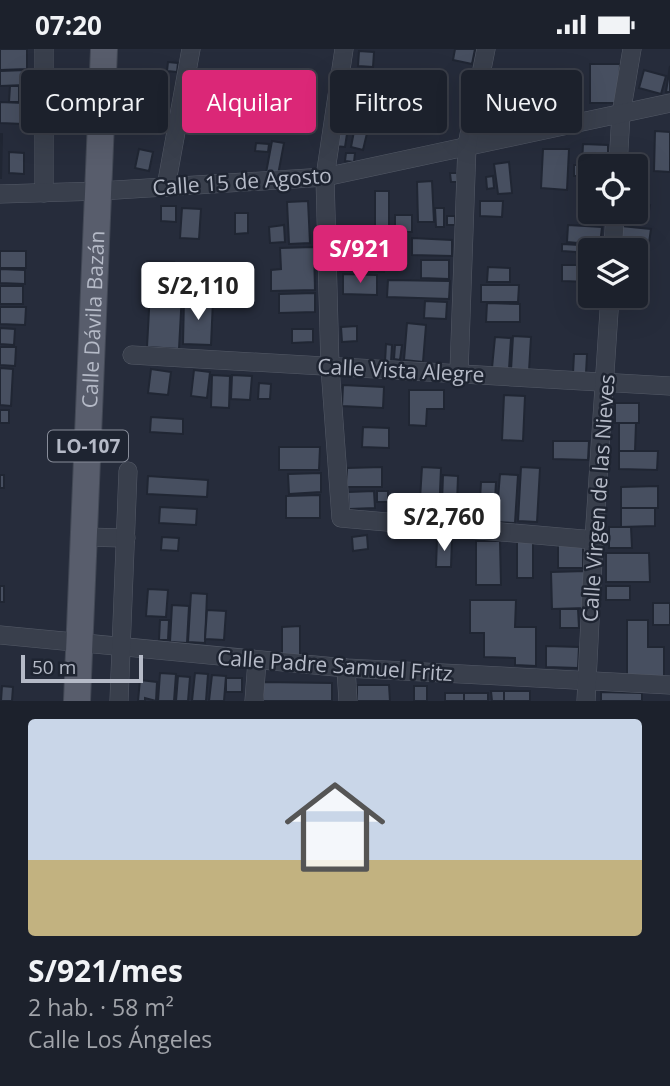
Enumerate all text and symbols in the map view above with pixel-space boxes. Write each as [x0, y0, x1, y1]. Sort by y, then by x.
text: 07:20 [35, 7, 102, 43]
chip: Comprar [21, 70, 168, 133]
chip: Alquilar [182, 70, 316, 133]
chip: Filtros [330, 70, 447, 133]
chip: Nuevo [461, 70, 582, 133]
map controls [578, 154, 648, 308]
button: locate [578, 154, 648, 224]
street label: Calle 15 de Agosto [151, 161, 333, 201]
pin: S/921 [311, 225, 409, 285]
street label: Calle Dávila Bazán [75, 230, 110, 409]
text: S/921 [329, 232, 391, 264]
button: layers [578, 238, 648, 308]
pin: S/2,110 [133, 263, 263, 322]
text: S/2,110 [157, 269, 239, 301]
street label: Calle Vista Alegre [317, 352, 485, 388]
street label: Calle Virgen de las Nieves [575, 373, 621, 623]
road number: LO-107 [48, 431, 128, 461]
pin: S/2,760 [379, 493, 509, 553]
text: S/2,760 [403, 500, 485, 532]
street label: Calle Padre Samuel Fritz [216, 643, 454, 687]
scale bar [21, 652, 144, 684]
text: 50 m [32, 654, 76, 680]
icon: home [272, 764, 398, 890]
text: S/921/mes [28, 950, 183, 991]
text: 2 hab. · 58 m² [28, 991, 174, 1023]
text: Calle Los Ángeles [28, 1023, 212, 1055]

